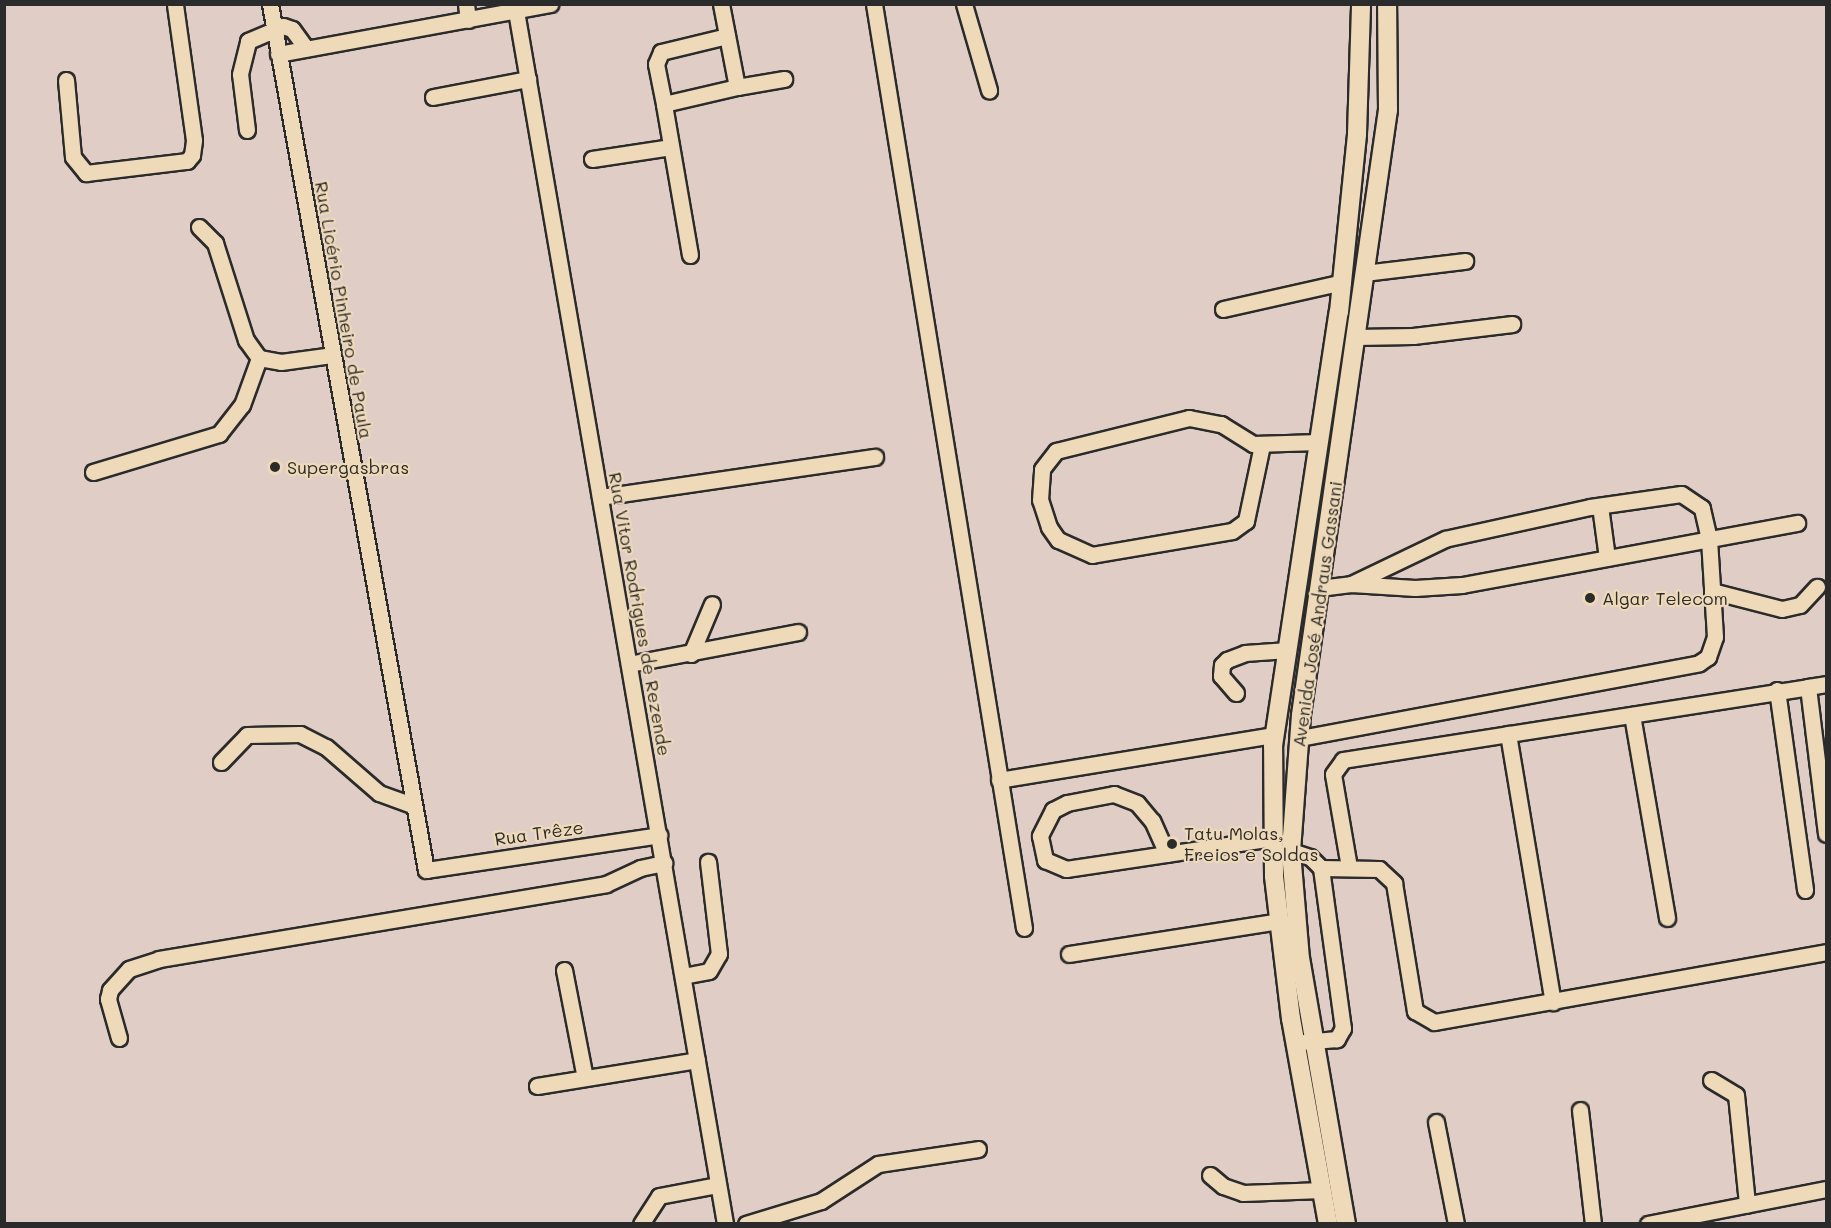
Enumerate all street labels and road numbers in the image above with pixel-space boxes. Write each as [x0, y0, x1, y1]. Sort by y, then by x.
street label: Rua Licério Pinheiro de Paula [311, 180, 377, 440]
street label: Rua Vitor Rodrigues de Rezende [604, 471, 676, 757]
street label: Avenida José Andraus Gassani [1288, 480, 1346, 748]
street label: Rua Trêze [493, 816, 585, 850]

